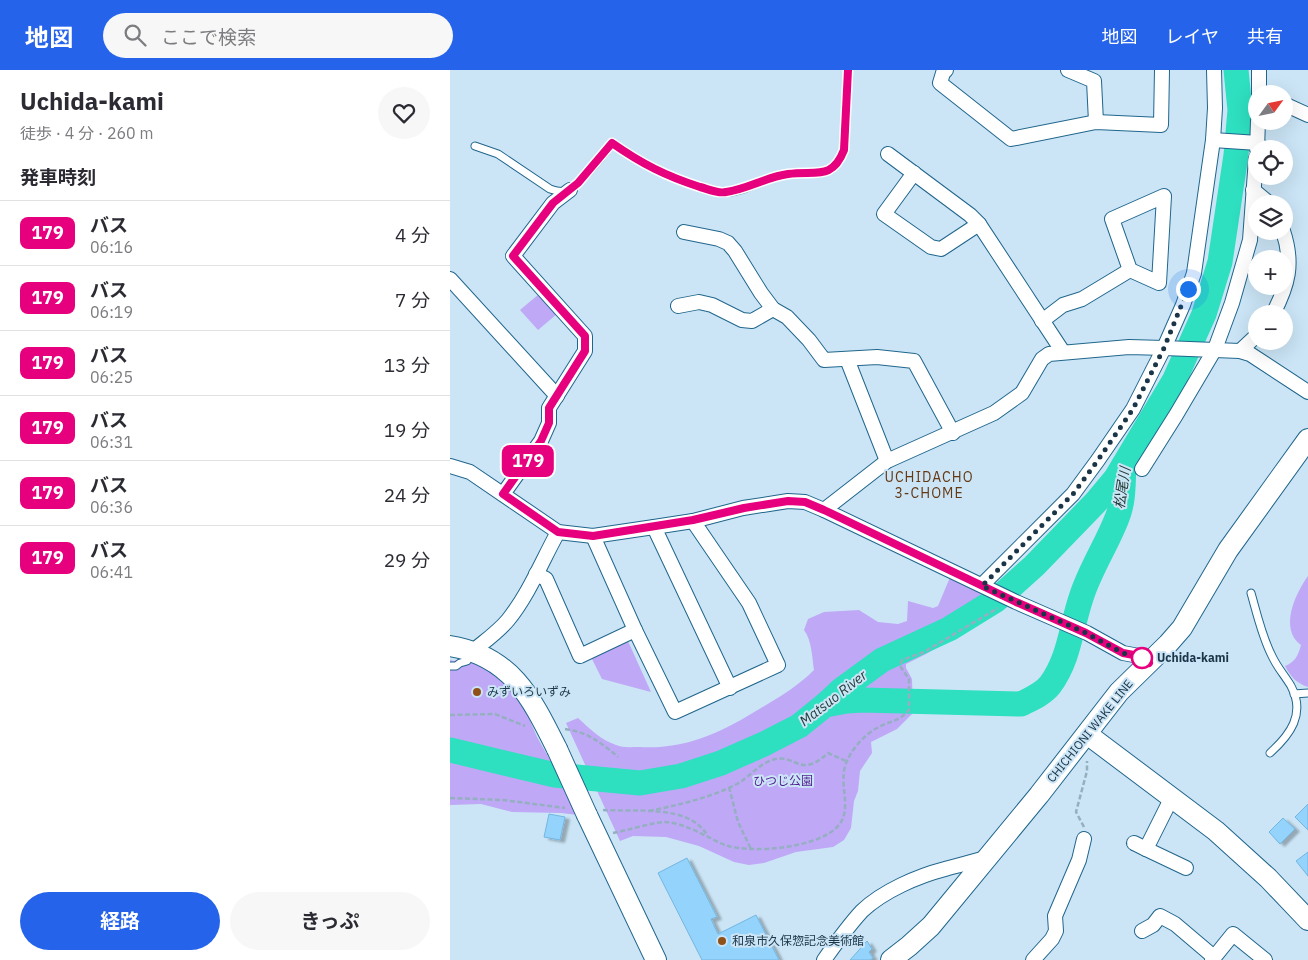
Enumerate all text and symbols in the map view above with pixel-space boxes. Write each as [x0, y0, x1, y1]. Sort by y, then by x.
search box [103, 13, 453, 58]
text: 地図 [25, 21, 73, 53]
icon: search [121, 21, 149, 49]
text: ここで検索 [161, 25, 256, 49]
text: 地図 [1102, 25, 1138, 48]
text: レイヤ [1166, 25, 1219, 48]
text: 共有 [1247, 25, 1283, 48]
text: Uchida-kami [20, 85, 164, 117]
north arrow [1248, 85, 1292, 130]
map controls [1248, 85, 1293, 350]
button: heart [378, 87, 430, 139]
text: 徒歩 · 4 分 · 260 m [20, 123, 153, 143]
button: locate [1248, 140, 1293, 185]
text: 発車時刻 [20, 165, 96, 189]
button: layers [1248, 195, 1293, 240]
text: バス [90, 213, 128, 237]
text: 179 [31, 221, 64, 244]
text: 4 分 [395, 223, 430, 247]
text: 06:16 [90, 237, 133, 257]
button: + [1248, 250, 1293, 295]
your location [1176, 277, 1201, 302]
text: バス [90, 278, 128, 302]
text: 179 [31, 286, 64, 309]
text: 7 分 [395, 288, 430, 312]
text: 06:19 [90, 302, 133, 322]
button: − [1248, 305, 1293, 350]
text: バス [90, 343, 128, 367]
text: 179 [31, 351, 64, 374]
text: 13 分 [384, 353, 430, 377]
text: 06:25 [90, 367, 133, 387]
text: バス [90, 408, 128, 432]
text: 179 [31, 416, 64, 439]
text: 19 分 [384, 418, 430, 442]
text: 06:31 [90, 432, 133, 452]
line badge: 179 [499, 445, 557, 477]
text: 179 [512, 449, 544, 472]
water label: 松尾川 [1110, 464, 1134, 510]
district label: UCHIDACHO 3-CHOME [884, 468, 974, 502]
text: バス [90, 473, 128, 497]
text: 179 [31, 481, 64, 504]
text: 24 分 [384, 483, 430, 507]
text: 06:36 [90, 497, 133, 517]
text: バス [90, 538, 128, 562]
text: 179 [31, 546, 64, 569]
text: 29 分 [384, 548, 430, 572]
text: 06:41 [90, 562, 133, 582]
marker: Uchida-kami [1131, 647, 1153, 669]
place label: Uchida-kami [1157, 650, 1229, 665]
water label: Matsuo River [796, 666, 871, 730]
street label: CHICHIONI WAKE LINE [1043, 676, 1136, 785]
place label: みずいろいずみ [487, 684, 571, 699]
marker: みずいろいずみ [471, 686, 483, 698]
park label: ひつじ公園 [753, 773, 813, 788]
button: 経路 [20, 892, 220, 950]
button: きっぷ [230, 892, 430, 950]
place label: 和泉市久保惣記念美術館 [732, 933, 864, 948]
marker: 和泉市久保惣記念美術館 [716, 935, 728, 947]

